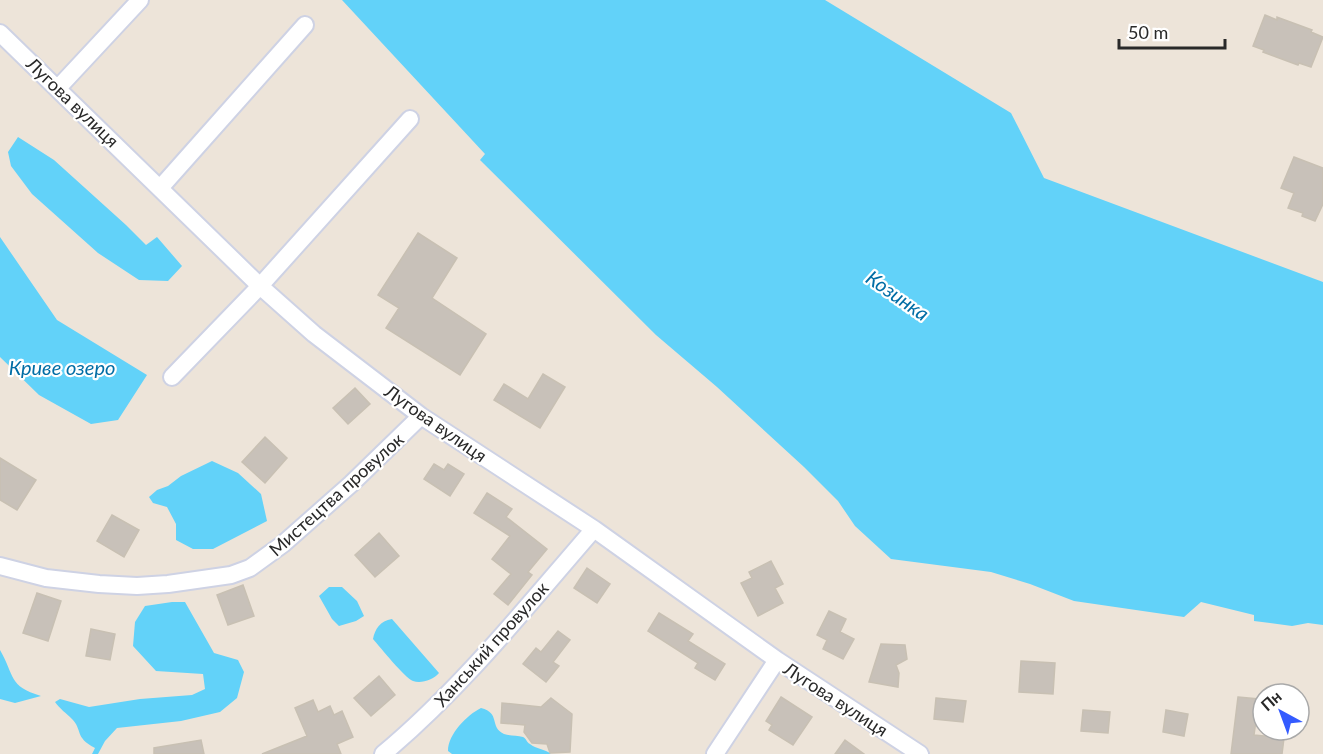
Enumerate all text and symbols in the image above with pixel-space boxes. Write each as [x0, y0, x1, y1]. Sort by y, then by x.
scale bar [1119, 12, 1226, 50]
text: 50 m [1128, 21, 1168, 43]
street label: Лугова вулиця [22, 52, 124, 151]
water label: Козинка [862, 265, 934, 325]
water label: Криве озеро [9, 355, 115, 379]
street label: Лугова вулиця [380, 379, 491, 466]
street label: Мистецтва провулок [264, 427, 408, 560]
street label: Ханський провулок [429, 577, 553, 711]
street label: Лугова вулиця [779, 657, 892, 741]
north arrow [1251, 682, 1311, 742]
text: Пн [1257, 686, 1285, 714]

